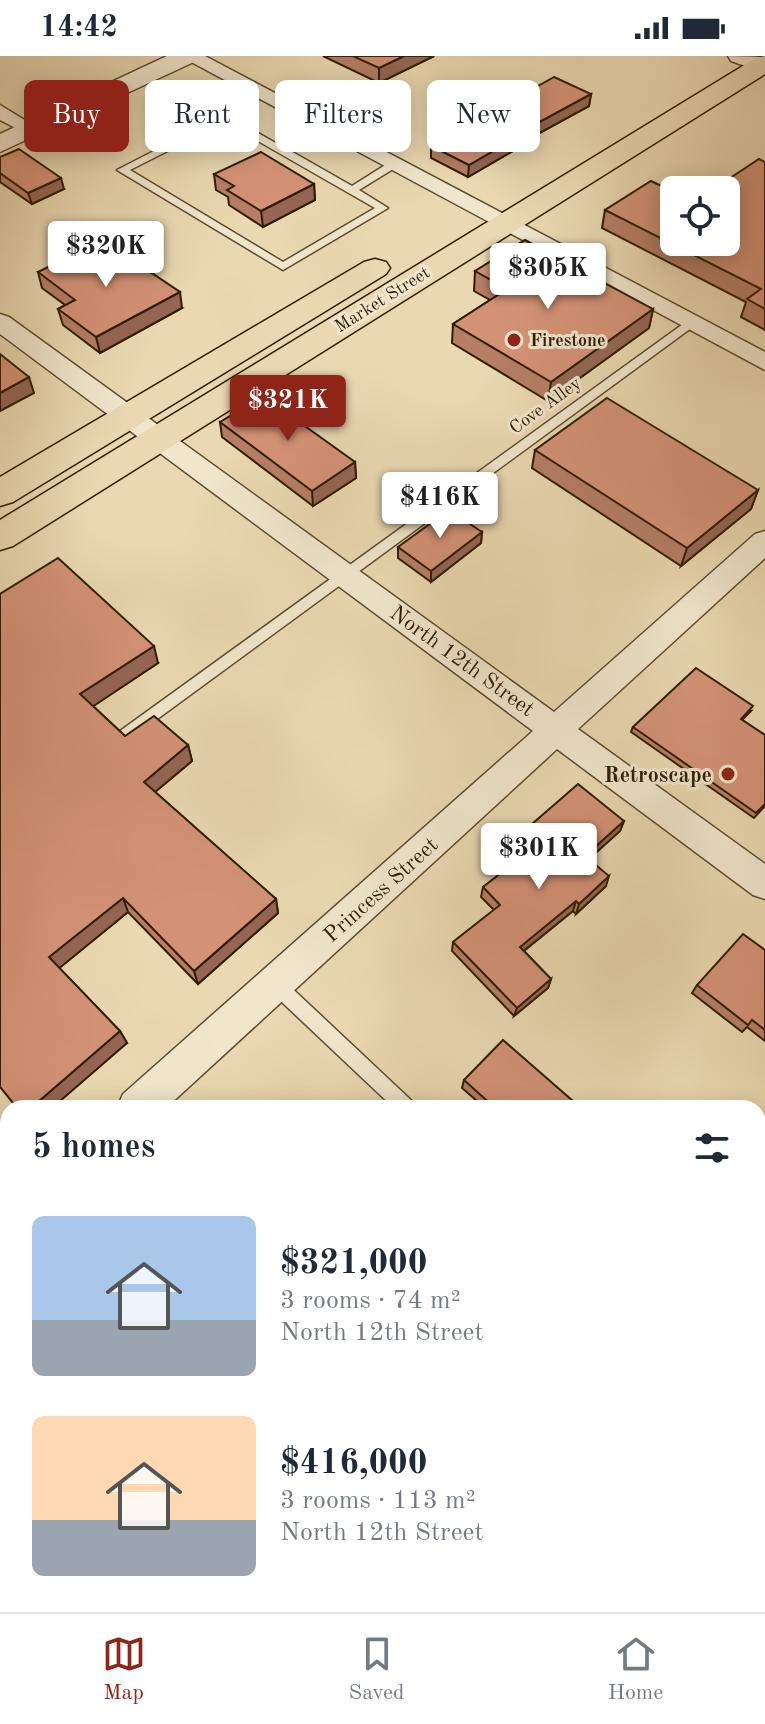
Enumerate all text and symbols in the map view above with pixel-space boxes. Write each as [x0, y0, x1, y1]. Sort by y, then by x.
text: 14:42 [40, 13, 118, 43]
chip: Buy [24, 80, 129, 152]
chip: Rent [145, 80, 259, 152]
chip: Filters [275, 80, 411, 152]
chip: New [427, 80, 540, 152]
map controls [660, 176, 740, 256]
button: locate [660, 176, 740, 256]
pin: $320K [50, 221, 162, 289]
text: $320K [66, 234, 146, 260]
pin: $305K [492, 243, 604, 311]
text: $305K [508, 256, 588, 282]
street label: Market Street [332, 264, 433, 336]
marker: Firestone [505, 331, 523, 349]
place label: Firestone [530, 332, 606, 350]
street label: Cove Alley [507, 374, 585, 438]
pin: $321K [232, 375, 344, 443]
text: $321K [248, 388, 328, 414]
pin: $416K [384, 472, 496, 540]
text: $416K [400, 485, 480, 511]
street label: North 12th Street [386, 602, 538, 721]
place label: Retroscape [604, 765, 712, 787]
marker: Retroscape [719, 765, 737, 783]
pin: $301K [483, 823, 595, 891]
street label: Princess Street [320, 834, 443, 947]
text: $301K [499, 836, 579, 862]
icon: filters [690, 1126, 734, 1170]
text: 5 homes [32, 1131, 155, 1165]
text: $321,000 [280, 1247, 428, 1281]
icon: home [96, 1248, 192, 1344]
text: 3 rooms · 74 m² [280, 1288, 461, 1314]
text: North 12th Street [280, 1320, 484, 1346]
text: $416,000 [280, 1447, 428, 1481]
icon: home [96, 1448, 192, 1544]
text: 3 rooms · 113 m² [280, 1488, 476, 1514]
text: North 12th Street [280, 1520, 484, 1546]
tab: Map [102, 1632, 146, 1707]
tab: Saved [349, 1632, 405, 1707]
tab: Home [608, 1632, 663, 1707]

